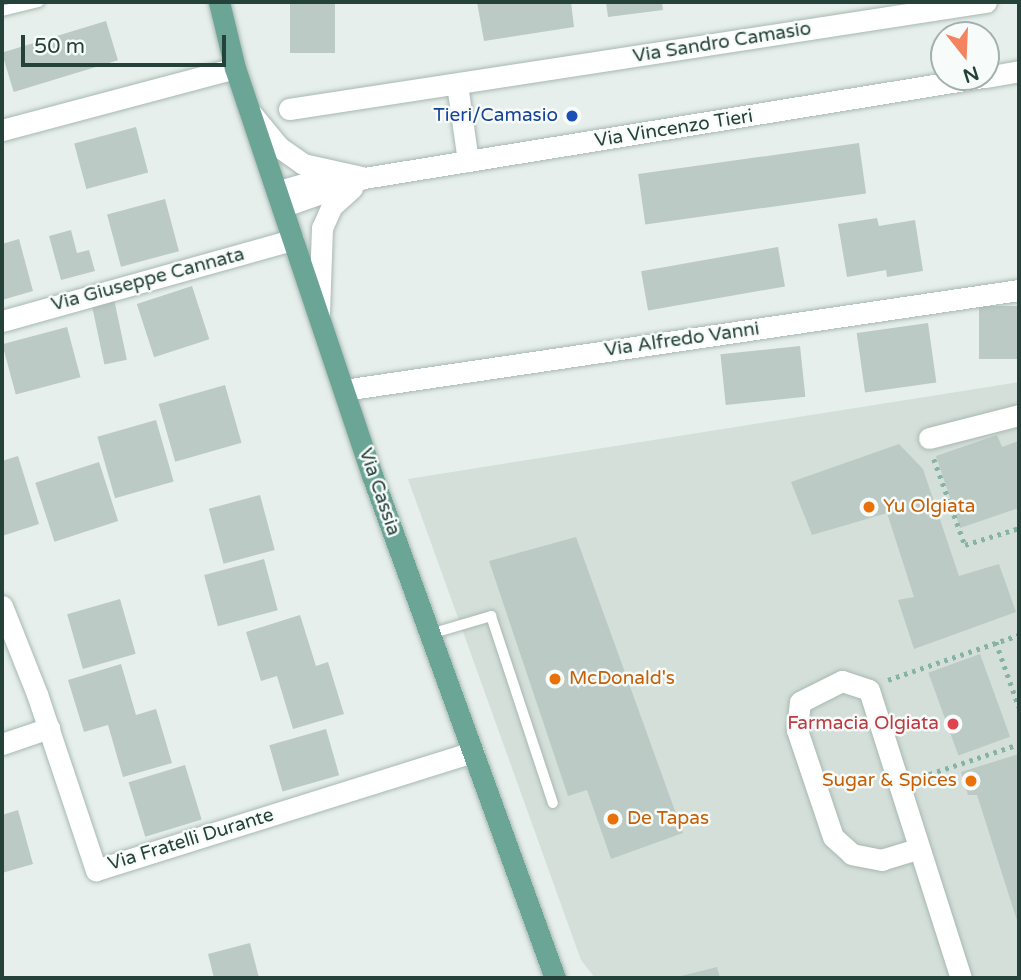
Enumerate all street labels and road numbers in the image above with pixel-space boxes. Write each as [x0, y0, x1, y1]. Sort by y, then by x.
street label: Via Sandro Camasio [631, 18, 813, 68]
street label: Via Vincenzo Tieri [593, 105, 755, 153]
street label: Via Giuseppe Cannata [49, 243, 247, 317]
street label: Via Alfredo Vanni [603, 318, 761, 362]
street label: Via Cassia [353, 445, 405, 539]
street label: Via Fratelli Durante [105, 804, 277, 876]

